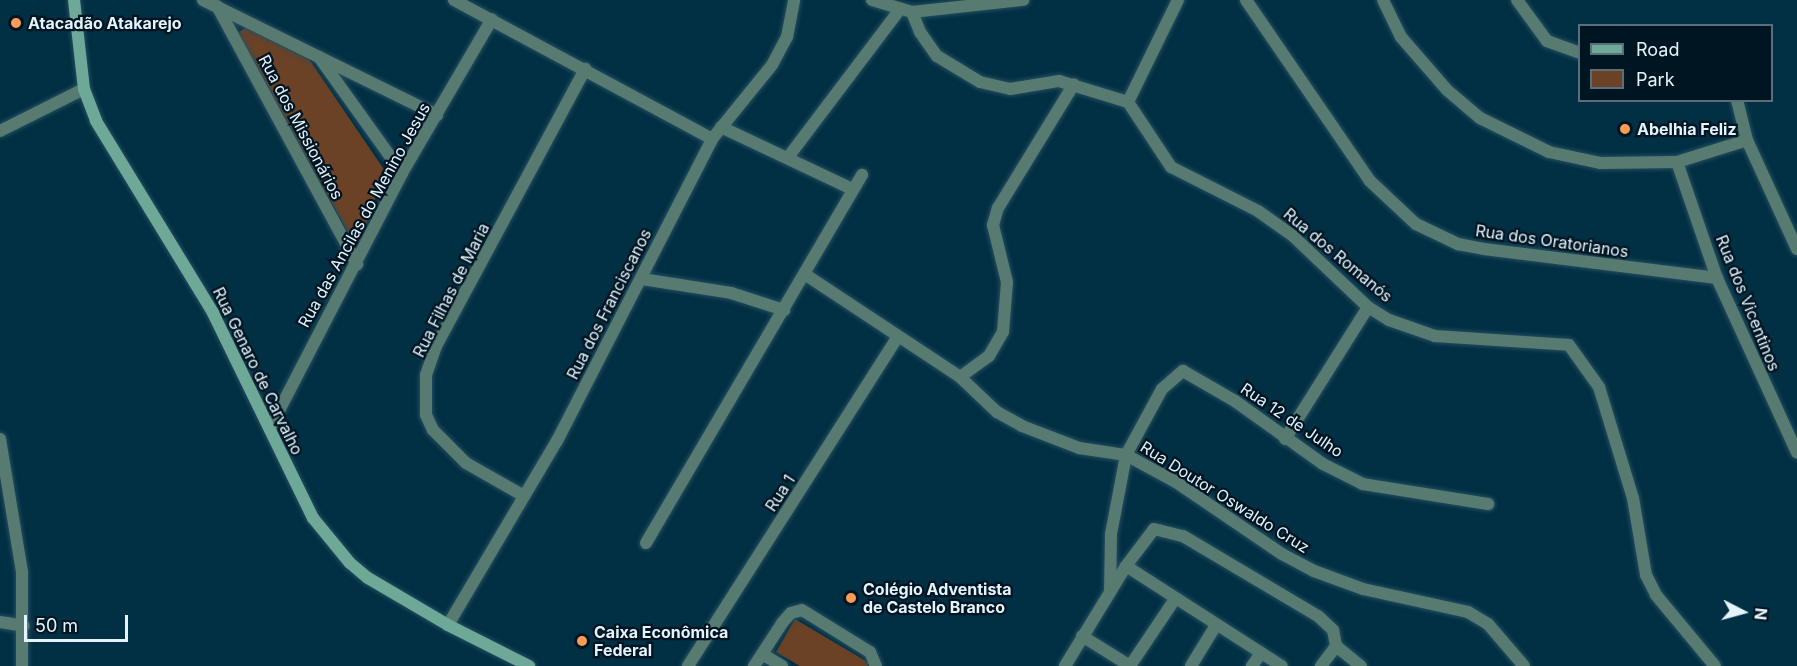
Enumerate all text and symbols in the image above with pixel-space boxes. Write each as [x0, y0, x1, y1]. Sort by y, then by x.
place label: Atacadão Atakarejo [28, 13, 182, 33]
marker: Atacadão Atakarejo [9, 16, 23, 30]
legend [1578, 24, 1773, 102]
text: Road [1636, 39, 1679, 60]
street label: Rua dos Missionários [255, 51, 347, 203]
text: Park [1636, 69, 1675, 90]
street label: Rua das Ancilas do Menino Jesus [294, 99, 434, 331]
place label: Abelhia Feliz [1637, 119, 1737, 139]
marker: Abelhia Feliz [1618, 122, 1632, 136]
street label: Rua dos Romanós [1280, 204, 1396, 306]
street label: Rua Filhas de Maria [409, 220, 493, 360]
street label: Rua dos Oratorianos [1474, 221, 1630, 261]
street label: Rua dos Franciscanos [563, 226, 655, 382]
street label: Rua dos Vicentinos [1712, 232, 1784, 374]
street label: Rua Genaro de Carvalho [209, 284, 307, 458]
street label: Rua 12 de Julho [1237, 379, 1347, 461]
street label: Rua Doutor Oswaldo Cruz [1137, 437, 1313, 557]
street label: Rua 1 [761, 471, 799, 515]
place label: Colégio Adventista de Castelo Branco [863, 579, 1012, 617]
north arrow [1713, 582, 1773, 642]
marker: Colégio Adventista de Castelo Branco [844, 591, 858, 605]
scale bar [27, 603, 130, 641]
text: N [1750, 607, 1771, 621]
text: 50 m [35, 615, 78, 636]
place label: Caixa Econômica Federal [594, 622, 728, 660]
marker: Caixa Econômica Federal [575, 634, 589, 648]

